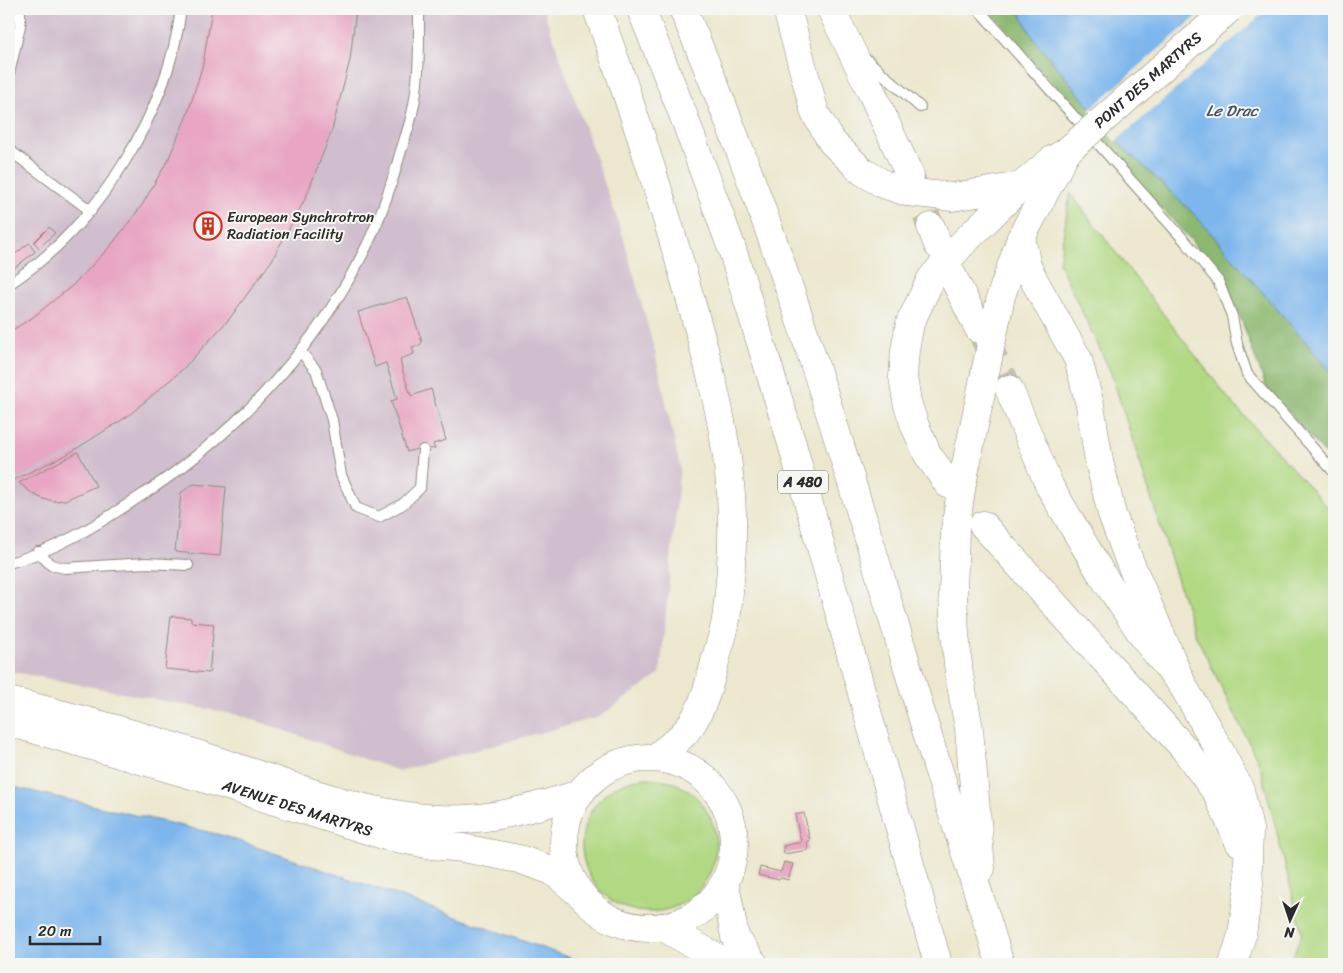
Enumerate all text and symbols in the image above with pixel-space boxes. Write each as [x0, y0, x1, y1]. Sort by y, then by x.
street label: PONT DES MARTYRS [1088, 25, 1209, 135]
water label: Le Drac [1206, 96, 1259, 125]
place label: European Synchrotron Radiation Facility [227, 204, 374, 247]
building icon: European Synchrotron Radiation Facility [193, 211, 223, 241]
road number: A 480 [778, 471, 828, 494]
street label: AVENUE DES MARTYRS [218, 772, 377, 844]
north arrow [1266, 896, 1316, 946]
scale bar [30, 913, 100, 945]
text: 20 m [38, 918, 72, 944]
text: N [1284, 920, 1296, 945]

